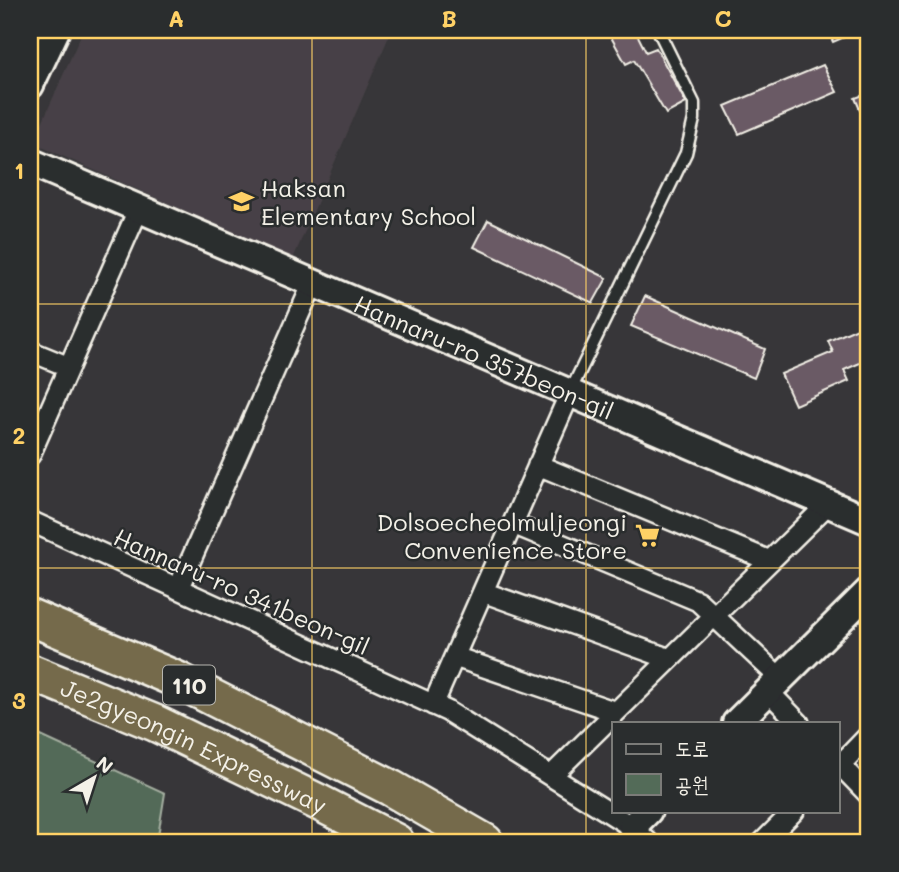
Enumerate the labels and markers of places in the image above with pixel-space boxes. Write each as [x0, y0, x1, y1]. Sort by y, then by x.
place label: Haksan Elementary School [261, 172, 476, 231]
school or university icon: Haksan Elementary School [227, 187, 255, 215]
place label: Dolsoecheolmuljeongi Convenience Store [377, 506, 627, 565]
supermarket icon: Dolsoecheolmuljeongi Convenience Store [633, 521, 661, 549]

